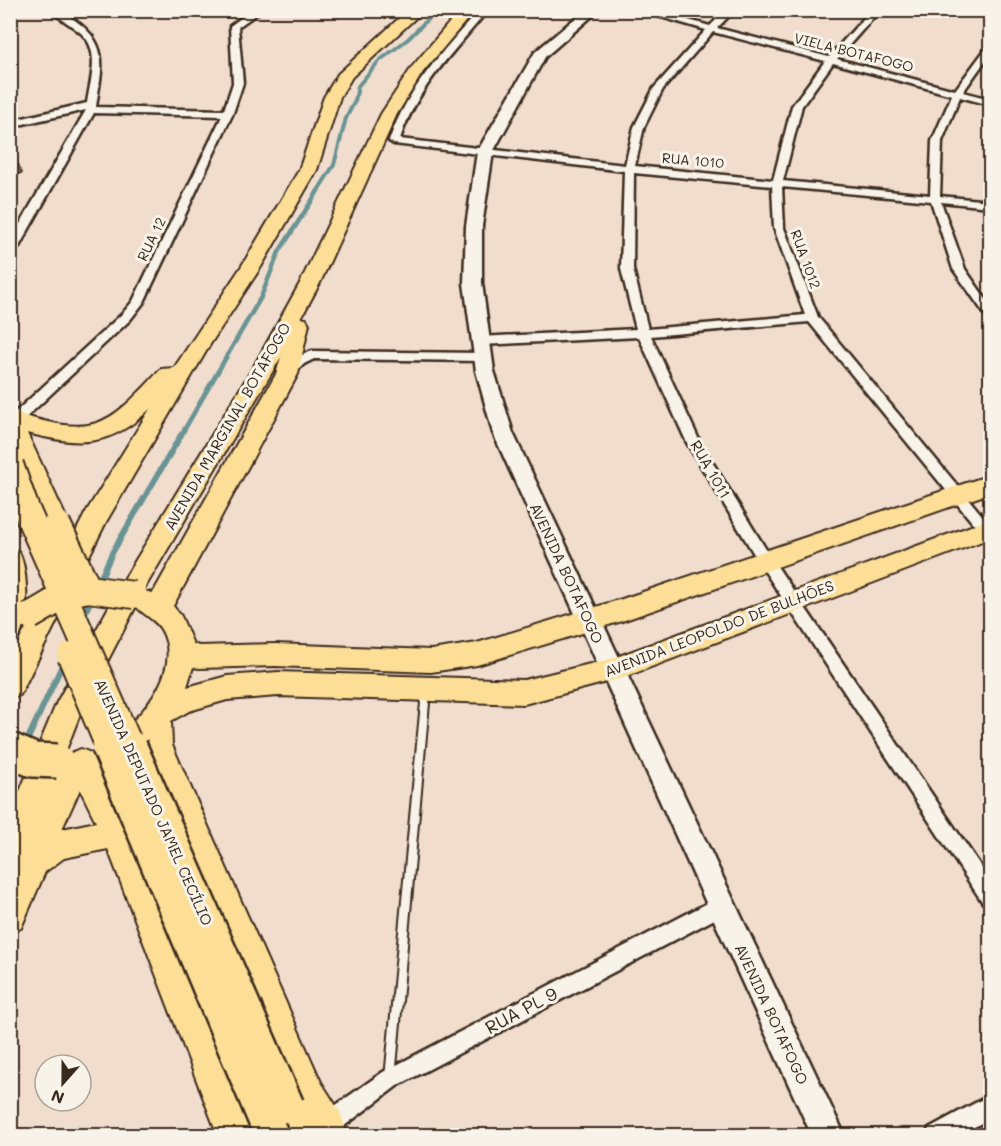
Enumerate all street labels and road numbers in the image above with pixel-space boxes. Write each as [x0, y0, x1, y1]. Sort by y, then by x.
street label: VIELA BOTAFOGO [792, 28, 916, 76]
street label: RUA 1010 [661, 148, 725, 172]
street label: RUA 12 [132, 214, 170, 264]
street label: RUA 1012 [787, 227, 825, 291]
street label: AVENIDA MARGINAL BOTAFOGO [159, 319, 295, 533]
street label: RUA 1011 [686, 436, 736, 502]
street label: AVENIDA BOTAFOGO [526, 500, 608, 647]
street label: AVENIDA LEOPOLDO DE BULHÕES [601, 575, 837, 681]
street label: AVENIDA DEPUTADO JAMEL CECÍLIO [90, 675, 218, 929]
street label: AVENIDA BOTAFOGO [731, 941, 813, 1088]
street label: RUA PL 9 [481, 981, 562, 1039]

